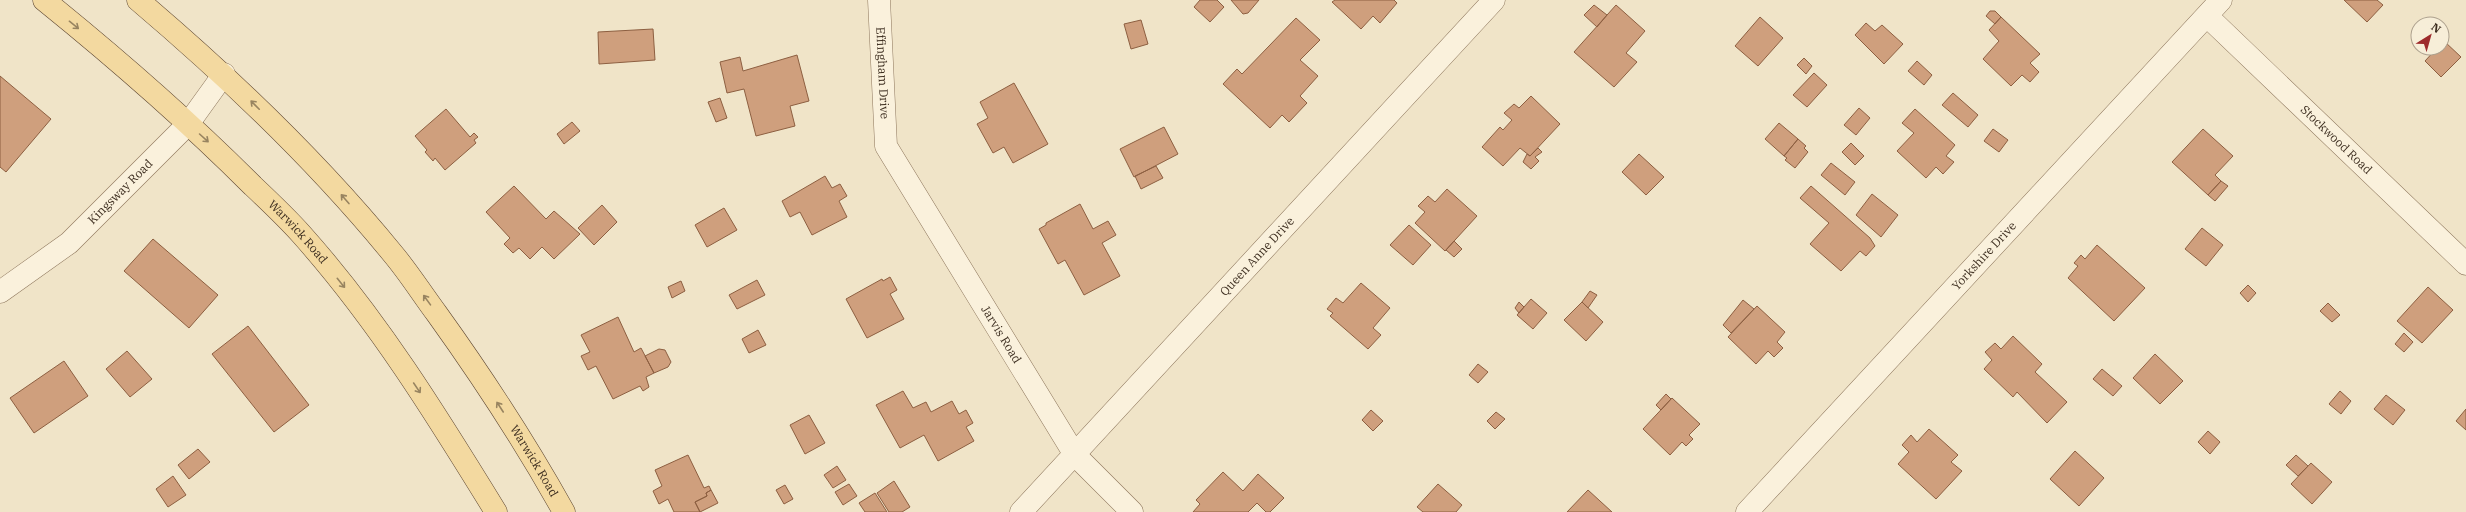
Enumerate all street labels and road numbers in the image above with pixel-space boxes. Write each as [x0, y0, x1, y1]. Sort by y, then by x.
street label: Effingham Drive [873, 26, 893, 119]
street label: Stockwood Road [2298, 102, 2375, 177]
street label: Kingsway Road [84, 156, 155, 227]
street label: Warwick Road [265, 197, 331, 266]
street label: Queen Anne Drive [1216, 213, 1297, 299]
street label: Yorkshire Drive [1948, 218, 2019, 293]
street label: Jarvis Road [978, 302, 1025, 366]
street label: Warwick Road [507, 422, 562, 499]

